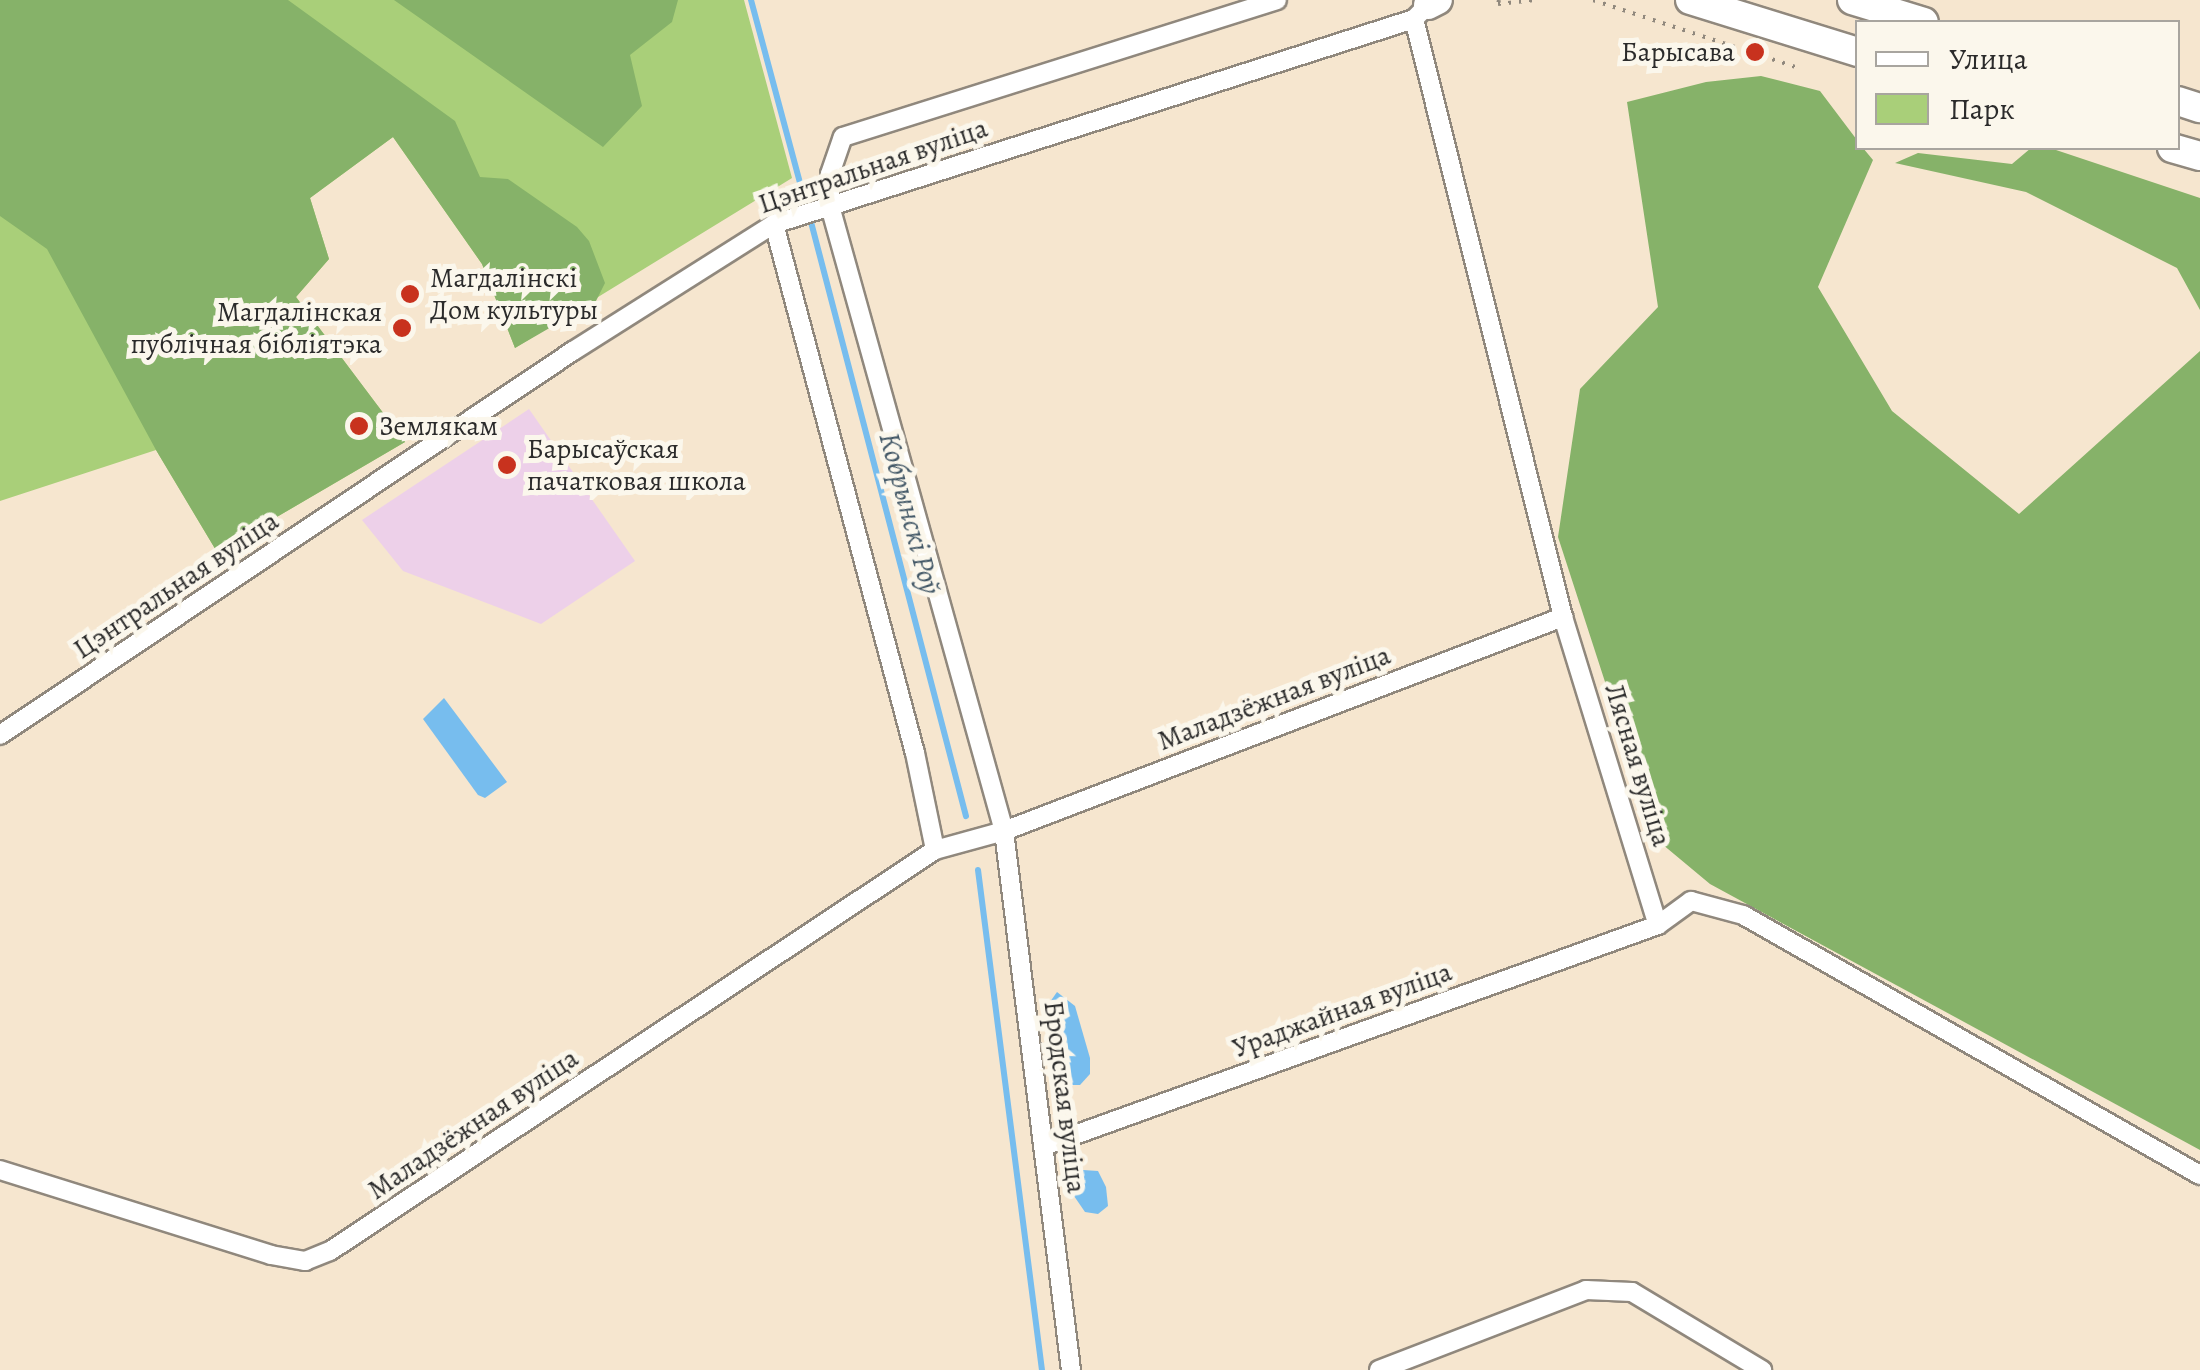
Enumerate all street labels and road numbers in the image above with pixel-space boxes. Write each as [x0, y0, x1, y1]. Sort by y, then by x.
street label: Цэнтральная вуліца [754, 111, 992, 221]
street label: Цэнтральная вуліца [67, 504, 285, 666]
street label: Маладзёжная вуліца [1153, 638, 1395, 758]
street label: Лясная вуліца [1597, 680, 1679, 850]
street label: Ураджайная вуліца [1228, 955, 1456, 1065]
street label: Бродская вуліца [1037, 999, 1093, 1195]
street label: Маладзёжная вуліца [361, 1041, 585, 1207]

